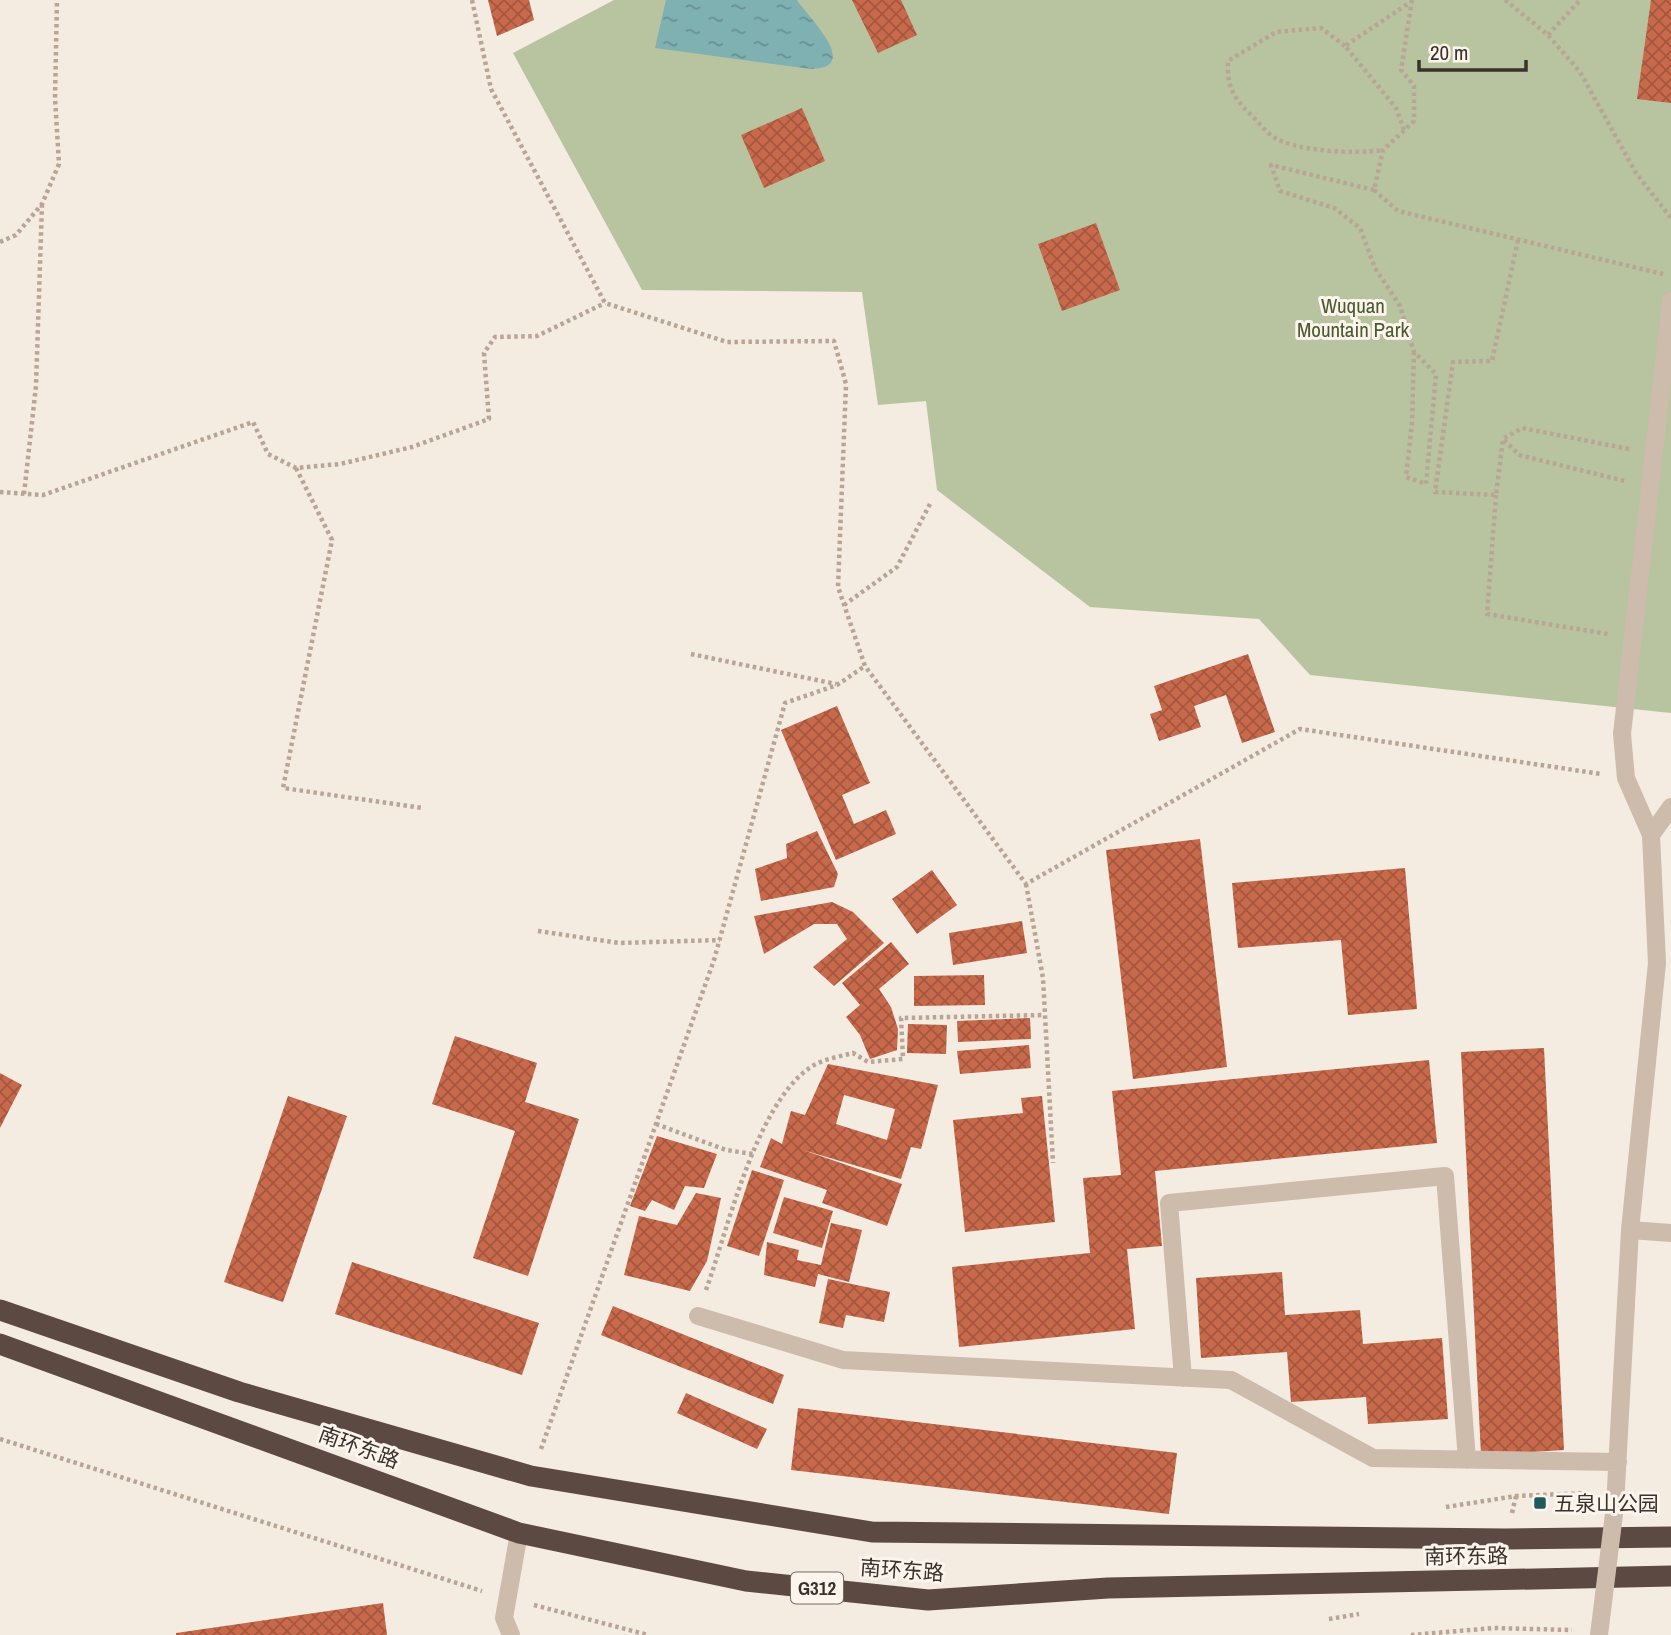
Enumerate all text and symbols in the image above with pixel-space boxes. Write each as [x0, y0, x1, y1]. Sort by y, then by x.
scale bar [1419, 28, 1526, 72]
text: 20 m [1430, 38, 1468, 67]
park label: Wuquan Mountain Park [1297, 291, 1409, 344]
street label: 南环东路 [315, 1419, 403, 1475]
place label: 五泉山公园 [1554, 1489, 1659, 1518]
marker: 五泉山公园 [1532, 1495, 1548, 1511]
street label: 南环东路 [1424, 1541, 1508, 1571]
street label: 南环东路 [859, 1553, 945, 1587]
road number: G312 [791, 1572, 843, 1604]

